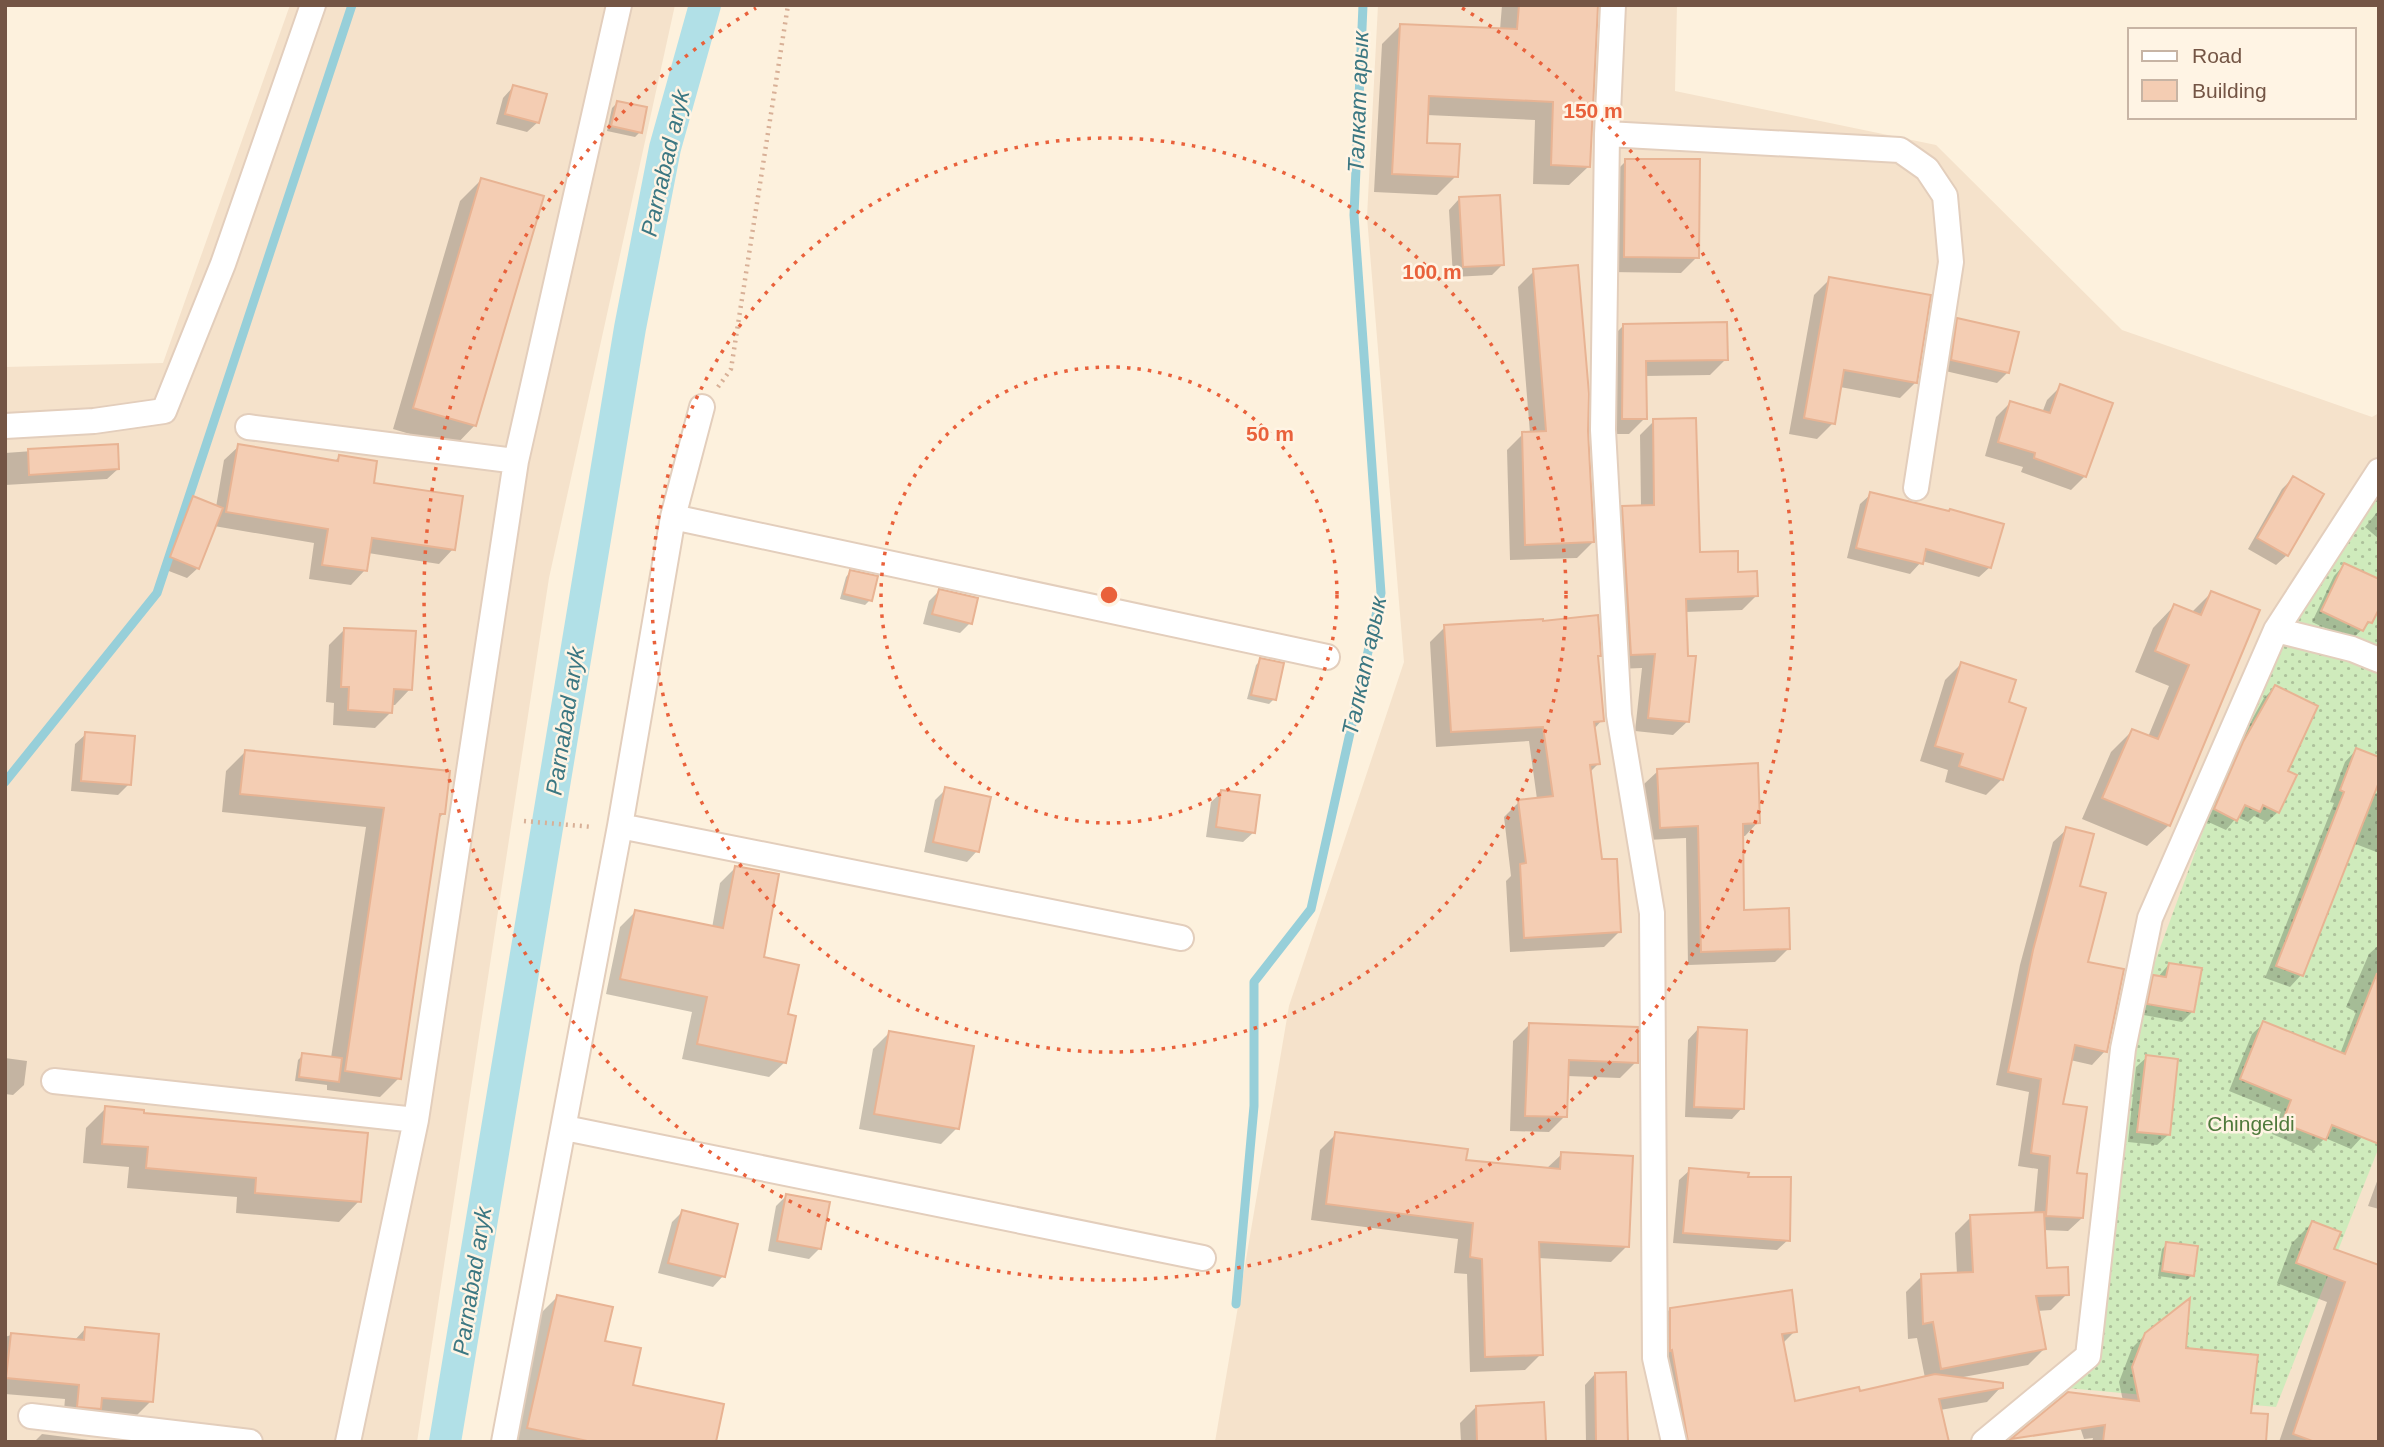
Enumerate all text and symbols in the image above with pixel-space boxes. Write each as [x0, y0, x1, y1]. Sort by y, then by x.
legend [2128, 28, 2356, 119]
water label: Талкат арык [1343, 30, 1374, 173]
text: Road [2192, 44, 2242, 67]
text: Building [2192, 79, 2267, 102]
water label: Parnabad aryk [636, 86, 695, 239]
text: 150 m [1563, 99, 1623, 122]
text: 100 m [1402, 260, 1462, 283]
text: 50 m [1246, 422, 1294, 445]
centre of rings [1097, 583, 1121, 607]
water label: Талкат арык [1337, 593, 1392, 738]
water label: Parnabad aryk [540, 644, 590, 797]
park label: Chingeldi [2207, 1112, 2295, 1135]
water label: Parnabad aryk [447, 1204, 497, 1357]

